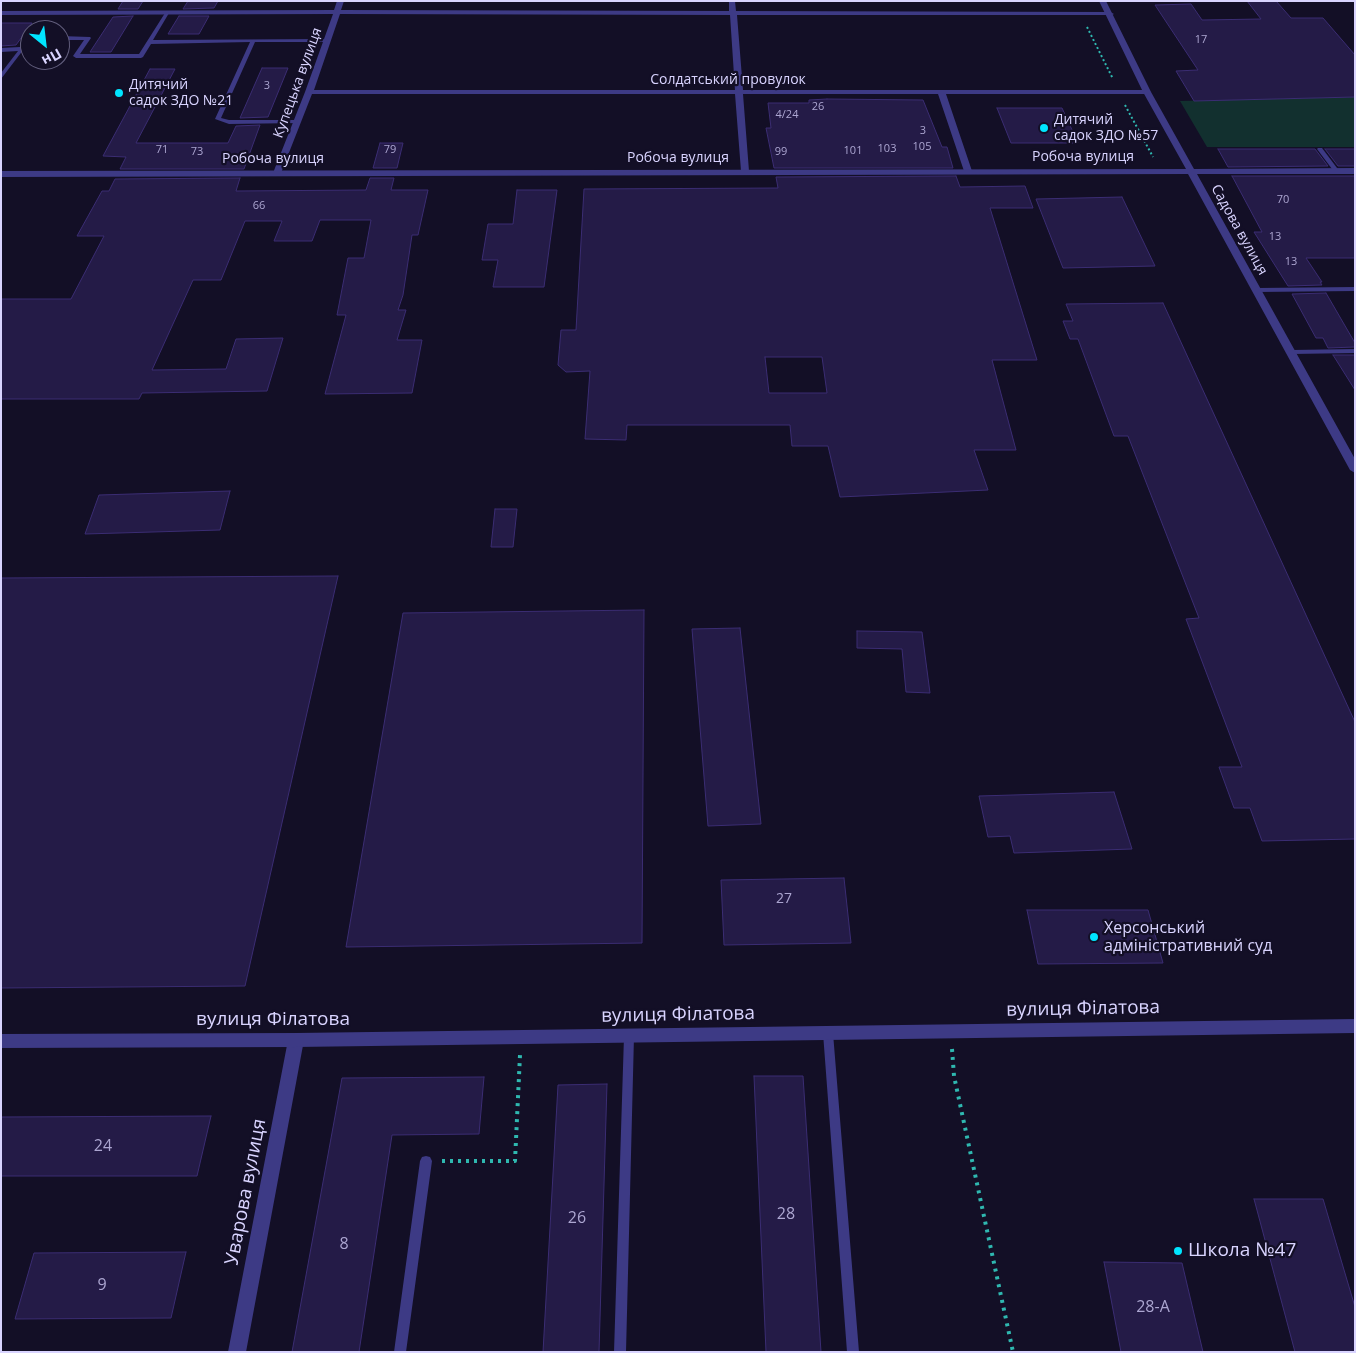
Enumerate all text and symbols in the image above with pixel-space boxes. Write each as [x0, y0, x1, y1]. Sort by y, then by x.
north arrow [20, 20, 70, 70]
street label: Купецька вулиця [270, 26, 326, 140]
house number: 17 [1195, 33, 1207, 47]
text: Пн [39, 45, 65, 71]
street label: Солдатський провулок [650, 72, 806, 88]
place label: Дитячий садок ЗДО №21 [129, 77, 233, 110]
house number: 3 [264, 79, 270, 93]
marker: Дитячий садок ЗДО №21 [113, 87, 125, 99]
house number: 26 [812, 100, 824, 114]
house number: 4/24 [776, 108, 798, 122]
place label: Дитячий садок ЗДО №57 [1054, 112, 1158, 144]
marker: Дитячий садок ЗДО №57 [1038, 122, 1050, 134]
house number: 3 [920, 124, 926, 138]
house number: 105 [913, 140, 931, 154]
house number: 103 [878, 142, 896, 156]
house number: 71 [156, 143, 168, 157]
house number: 79 [384, 143, 396, 157]
house number: 101 [844, 144, 862, 158]
house number: 73 [191, 145, 203, 159]
house number: 99 [775, 145, 787, 159]
street label: Робоча вулиця [1032, 149, 1134, 165]
street label: Робоча вулиця [627, 150, 729, 166]
street label: Робоча вулиця [222, 151, 324, 167]
street label: Садова вулиця [1207, 182, 1271, 278]
house number: 70 [1277, 193, 1289, 207]
house number: 66 [253, 199, 265, 213]
house number: 13 [1269, 230, 1281, 244]
house number: 13 [1285, 255, 1297, 269]
house number: 27 [776, 891, 792, 907]
place label: Херсонський адміністративний суд [1104, 918, 1272, 956]
marker: Херсонський адміністративний суд [1088, 931, 1100, 943]
street label: вулиця Філатова [1006, 996, 1160, 1022]
street label: вулиця Філатова [601, 1002, 755, 1028]
street label: вулиця Філатова [196, 1009, 350, 1031]
street label: Уварова вулиця [221, 1117, 271, 1267]
house number: 24 [94, 1136, 112, 1156]
house number: 28 [777, 1204, 795, 1224]
house number: 26 [568, 1208, 586, 1228]
house number: 8 [339, 1234, 349, 1254]
place label: Школа №47 [1188, 1240, 1296, 1262]
marker: Школа №47 [1172, 1245, 1184, 1257]
house number: 9 [97, 1275, 107, 1295]
house number: 28-А [1136, 1297, 1170, 1317]

